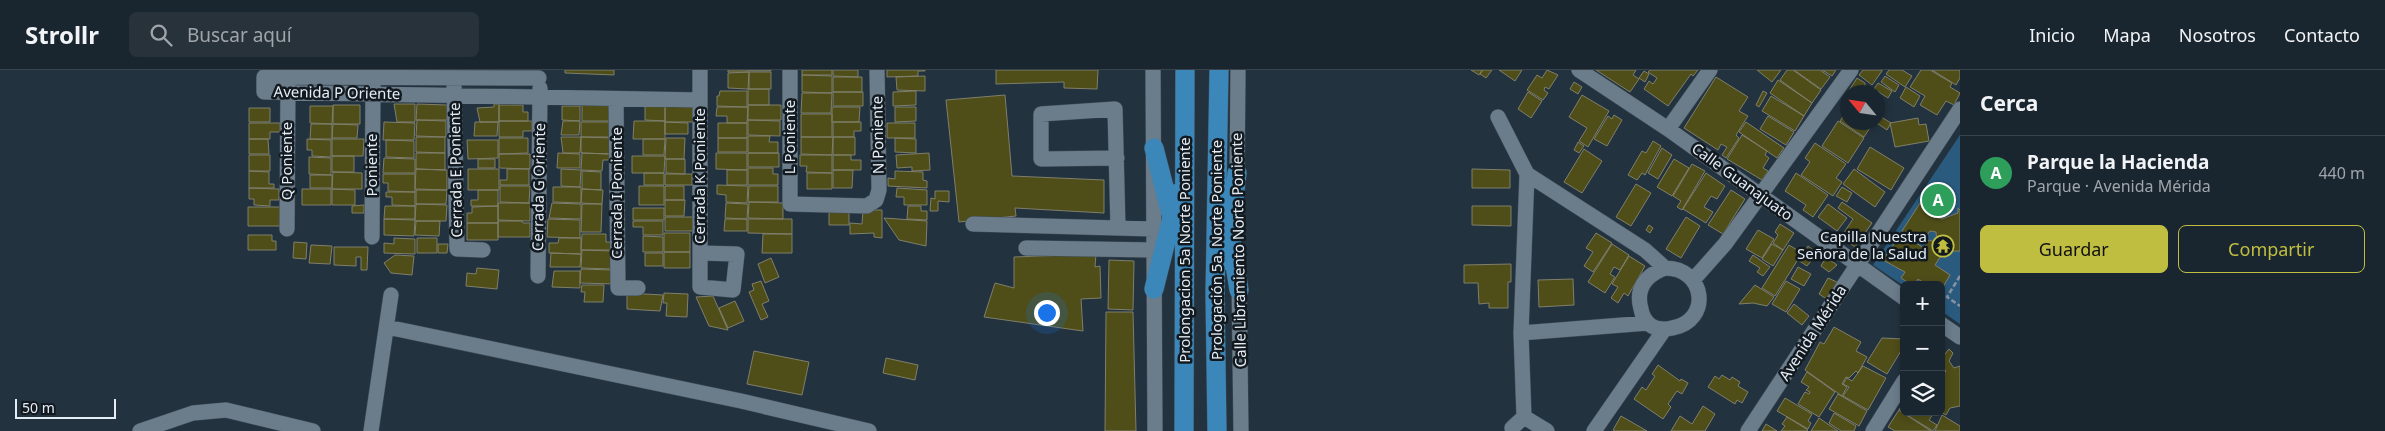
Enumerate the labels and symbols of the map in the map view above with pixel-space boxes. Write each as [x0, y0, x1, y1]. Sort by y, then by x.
street label: Avenida P Oriente [273, 81, 401, 103]
north arrow [1840, 85, 1885, 130]
street label: N Poniente [866, 96, 888, 174]
street label: L Poniente [779, 100, 799, 174]
street label: Cerrada E Poniente [444, 102, 466, 238]
street label: Cerrada K Poniente [689, 108, 709, 244]
street label: Q Poniente [276, 122, 296, 200]
street label: Cerrada G Oriente [527, 123, 549, 251]
street label: Cerrada I Poniente [606, 127, 626, 259]
street label: Calle Libramiento Norte Poniente [1226, 133, 1250, 367]
street label: Poniente [361, 134, 381, 196]
street label: Prolongacion 5a Norte Poniente [1174, 137, 1194, 363]
street label: Calle Guanajuato [1688, 138, 1797, 225]
street label: Prologación 5a. Norte Poniente [1206, 140, 1226, 360]
pin: A [1922, 181, 1954, 219]
place label: Capilla Nuestra Señora de la Salud [1797, 226, 1927, 263]
temple icon: Capilla Nuestra Señora de la Salud [1931, 234, 1955, 258]
street label: Avenida Mérida [1774, 281, 1851, 384]
your location [1034, 300, 1060, 326]
scale bar [15, 396, 116, 419]

